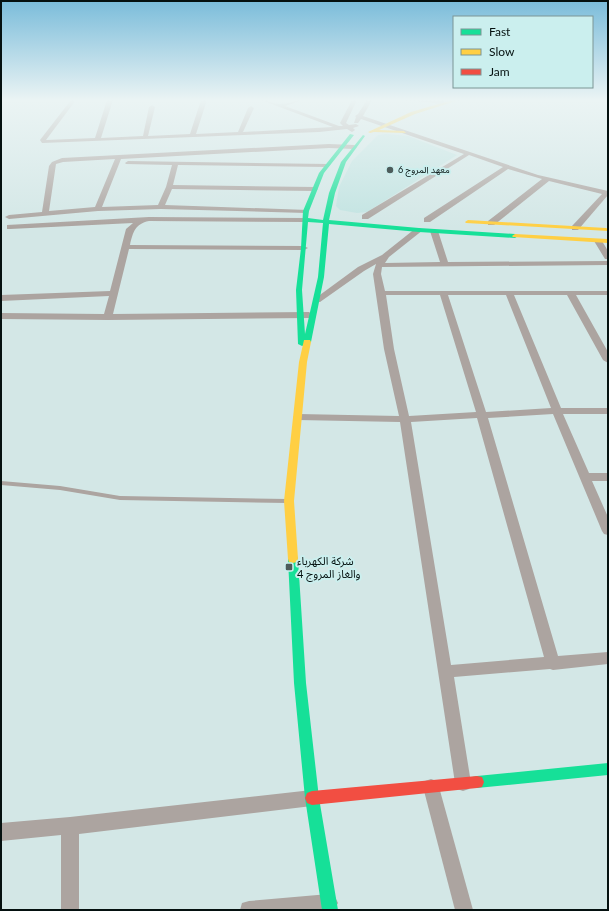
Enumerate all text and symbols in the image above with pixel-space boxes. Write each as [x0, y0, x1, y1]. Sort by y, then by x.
legend [453, 16, 593, 88]
text: Fast [489, 24, 511, 39]
text: Slow [489, 44, 515, 59]
text: Jam [489, 64, 510, 79]
place label: معهد المروج 6 [398, 164, 450, 177]
marker: معهد المروج 6 [385, 165, 395, 175]
place label: شركة الكهرباء والغاز المروج 4 [297, 554, 361, 582]
marker: شركة الكهرباء والغاز المروج 4 [284, 562, 294, 572]

